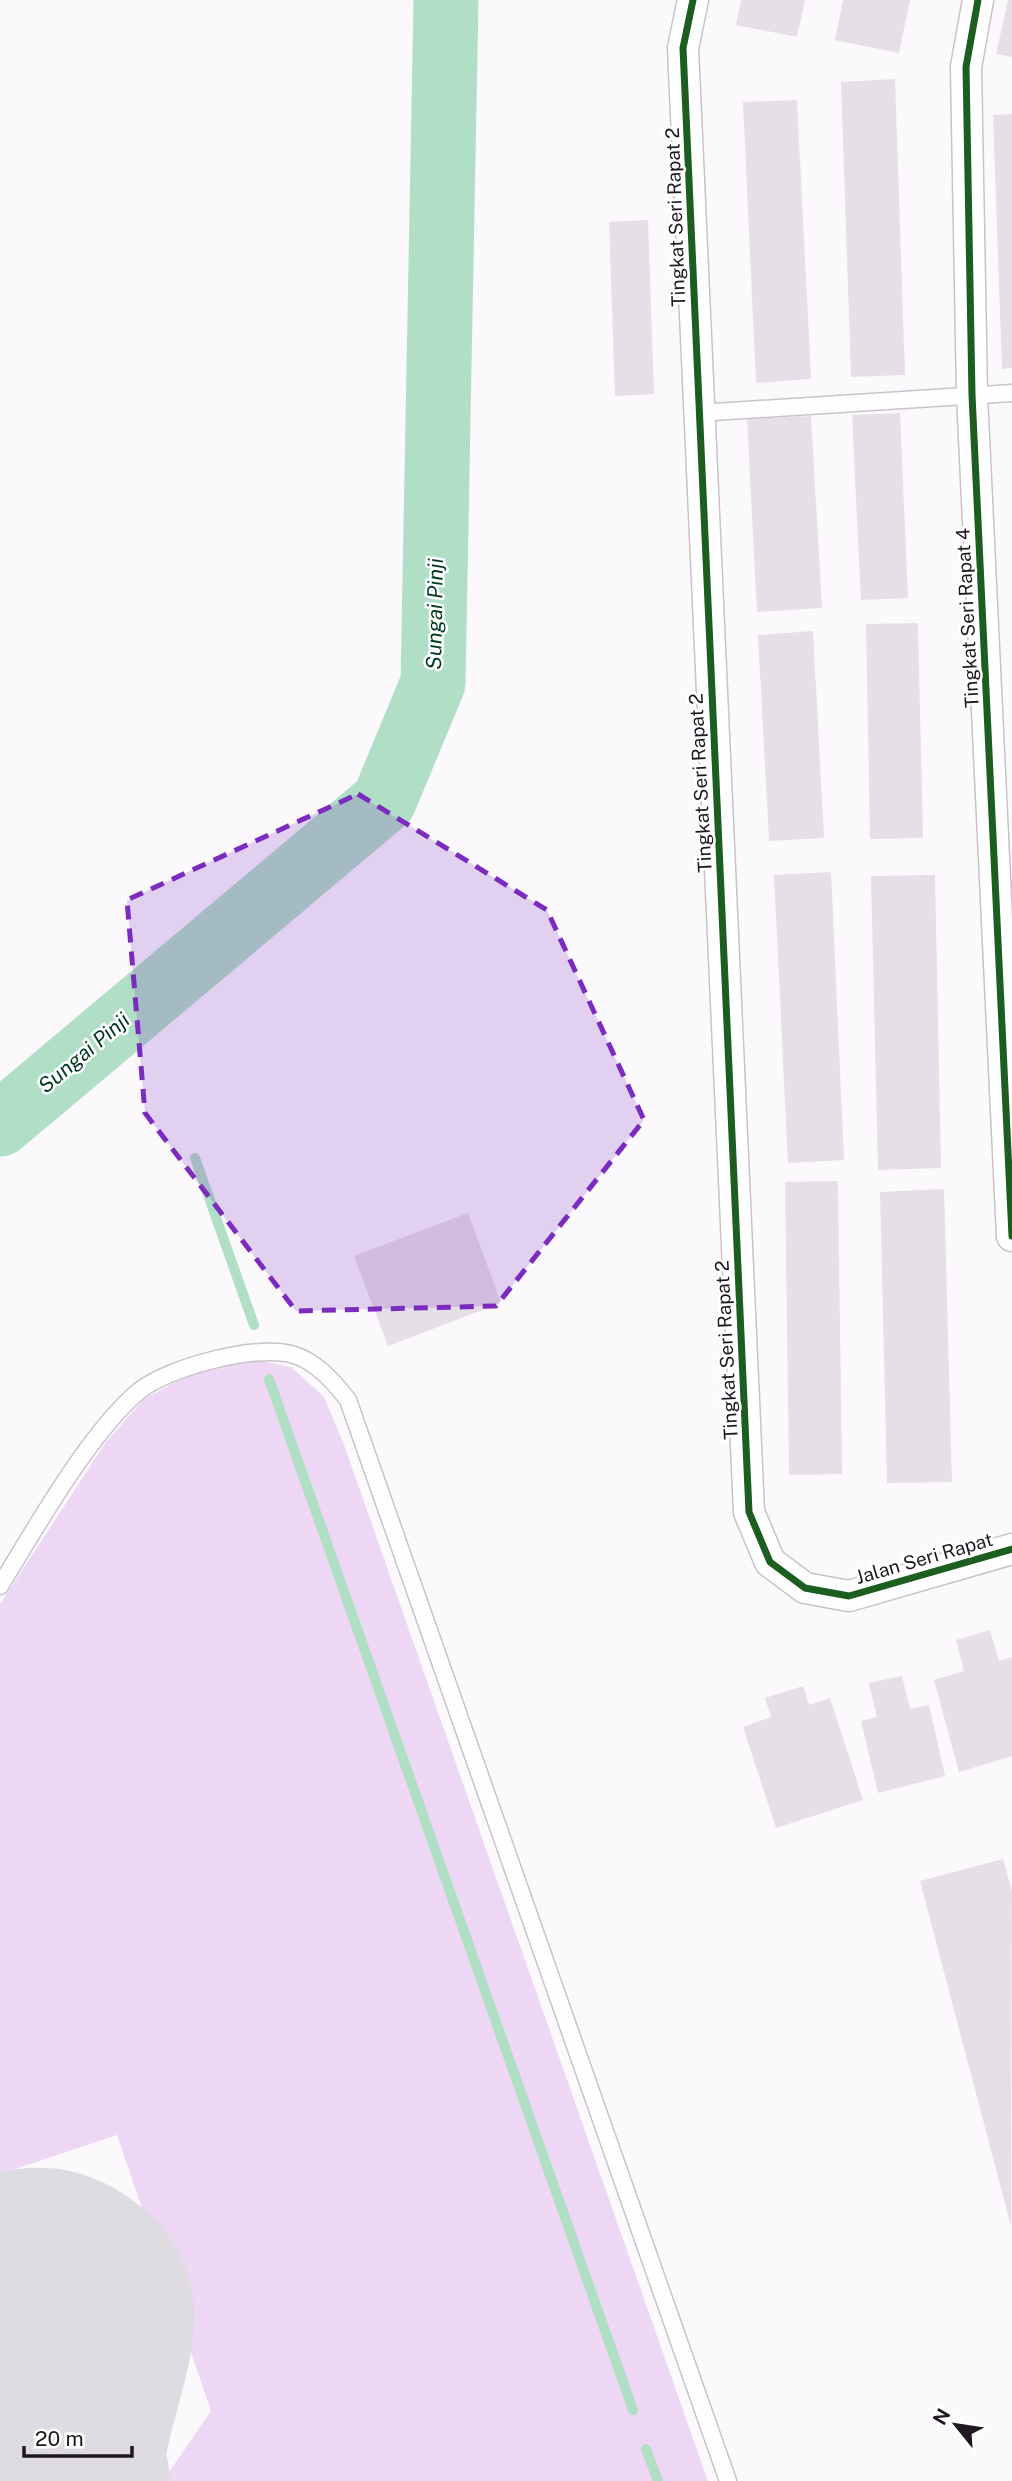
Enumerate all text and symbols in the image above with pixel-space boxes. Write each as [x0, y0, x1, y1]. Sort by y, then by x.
street label: Tingkat Seri Rapat 2 [661, 127, 689, 307]
street label: Tingkat Seri Rapat 4 [951, 527, 983, 708]
water label: Sungai Pinji [421, 558, 448, 670]
street label: Tingkat Seri Rapat 2 [684, 693, 716, 873]
water label: Sungai Pinji [33, 1007, 134, 1098]
street label: Tingkat Seri Rapat 2 [710, 1260, 742, 1440]
street label: Jalan Seri Rapat [853, 1528, 995, 1588]
north arrow [921, 2390, 991, 2460]
text: N [928, 2405, 955, 2428]
scale bar [24, 2414, 133, 2458]
text: 20 m [35, 2426, 84, 2451]

